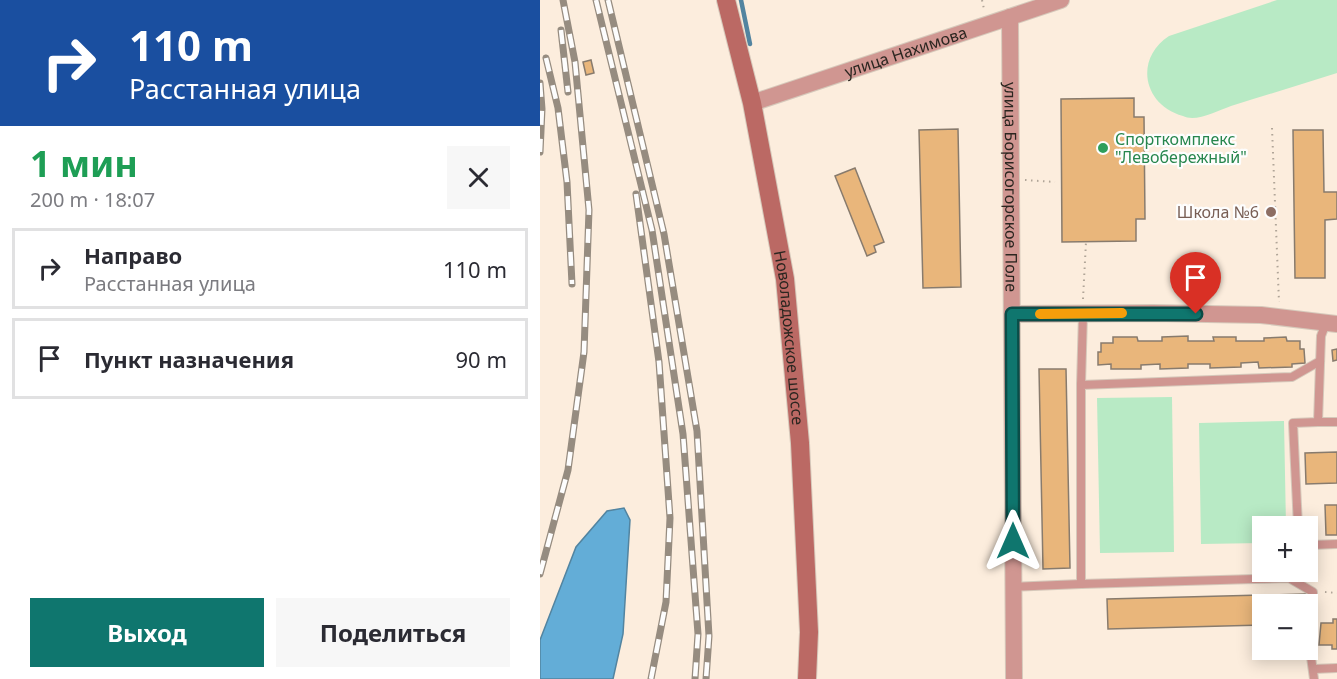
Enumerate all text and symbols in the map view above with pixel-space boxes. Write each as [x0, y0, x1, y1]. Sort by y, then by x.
text: 110 m [129, 16, 253, 73]
street label: улица Нахимова [842, 21, 970, 82]
icon: right [30, 24, 108, 102]
text: Расстанная улица [129, 70, 361, 107]
street label: улица Борисогорское Поле [999, 82, 1023, 292]
place label: Спорткомплекс "Левобережный" [1115, 128, 1247, 168]
text: 1 мин [30, 139, 138, 188]
marker: Спорткомплекс "Левобережный" [1096, 141, 1110, 155]
button: close [447, 146, 510, 209]
text: 200 m · 18:07 [30, 186, 155, 213]
place label: Школа №6 [1177, 201, 1259, 223]
marker: Школа №6 [1264, 205, 1278, 219]
text: Направо [84, 240, 182, 270]
street label: Новоладожское шоссе [769, 248, 809, 426]
icon: right [33, 252, 66, 285]
pin [1170, 252, 1221, 314]
text: 110 m [443, 254, 507, 284]
icon: arrive [1179, 261, 1212, 294]
text: Расстанная улица [84, 270, 256, 297]
icon: arrive [33, 342, 66, 375]
text: Пункт назначения [84, 344, 294, 374]
text: 90 m [456, 344, 507, 374]
position arrow [981, 509, 1045, 573]
map controls [1252, 516, 1318, 660]
button: + [1252, 516, 1318, 582]
button: − [1252, 594, 1318, 660]
button: Выход [30, 598, 264, 667]
button: Поделиться [276, 598, 510, 667]

